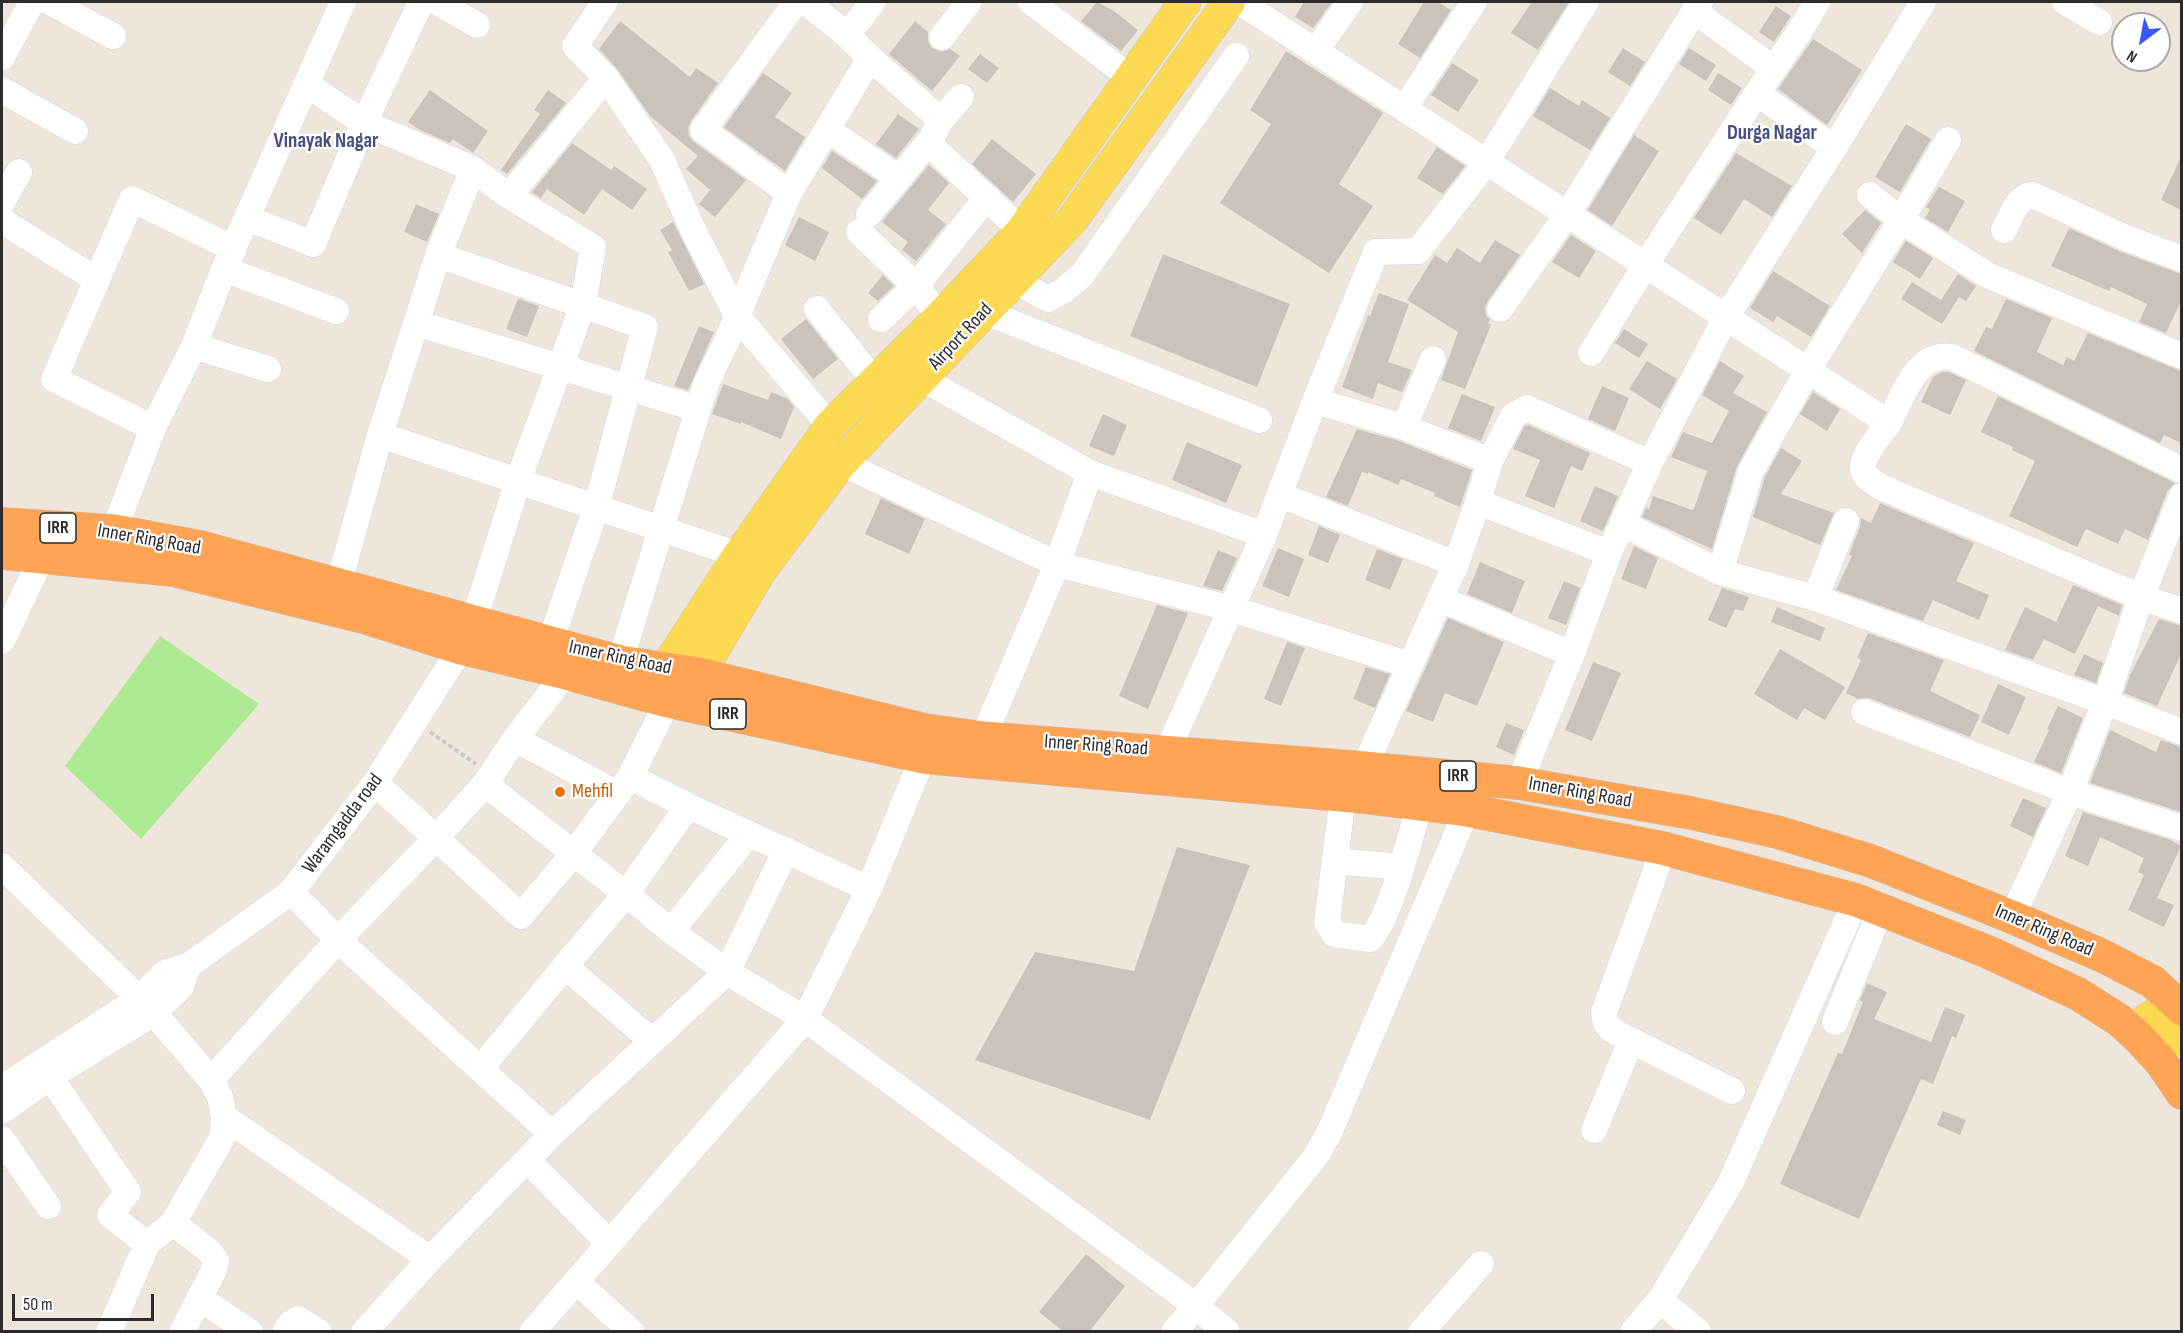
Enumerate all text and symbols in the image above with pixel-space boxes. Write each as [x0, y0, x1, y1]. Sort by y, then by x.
north arrow [2111, 12, 2171, 72]
text: N [2124, 46, 2141, 66]
district label: Durga Nagar [1727, 121, 1817, 147]
district label: Vinayak Nagar [273, 129, 379, 155]
street label: Airport Road [924, 298, 998, 376]
road number: IRR [40, 513, 76, 543]
street label: Inner Ring Road [96, 519, 202, 561]
street label: Inner Ring Road [567, 635, 673, 681]
road number: IRR [710, 699, 746, 729]
street label: Inner Ring Road [1043, 730, 1149, 762]
road number: IRR [1440, 761, 1476, 791]
street label: Waramgadda road [298, 769, 388, 879]
street label: Inner Ring Road [1527, 772, 1633, 814]
place label: Mehfil [572, 780, 613, 804]
marker: Mehfil [553, 785, 567, 799]
street label: Inner Ring Road [1991, 900, 2097, 962]
scale bar [15, 1282, 158, 1320]
text: 50 m [23, 1294, 53, 1315]

